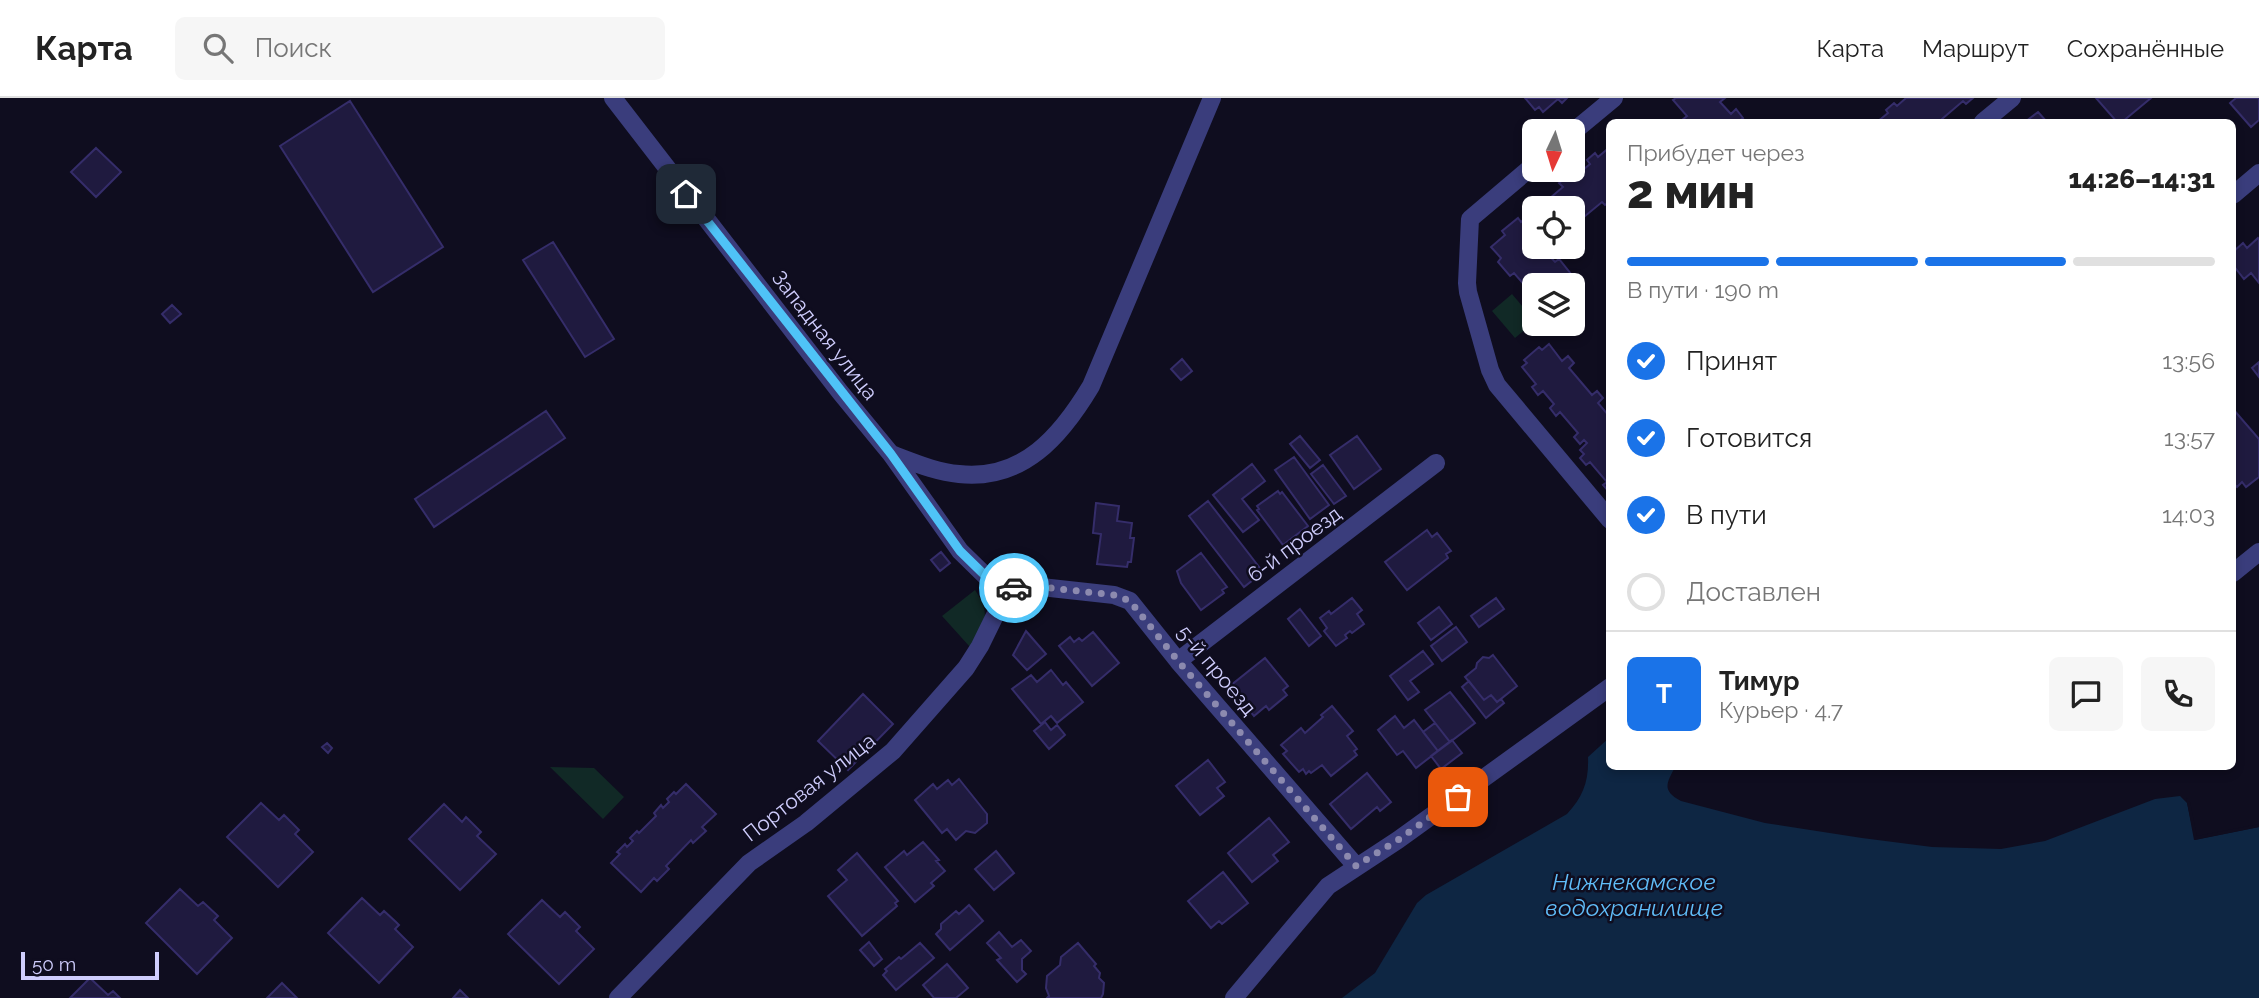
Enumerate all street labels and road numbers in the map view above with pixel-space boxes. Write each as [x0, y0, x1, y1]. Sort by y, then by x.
street label: Западная улица [767, 265, 883, 405]
street label: 6-й проезд [1242, 501, 1346, 587]
street label: 5-й проезд [1172, 620, 1262, 720]
street label: Портовая улица [738, 728, 880, 846]

